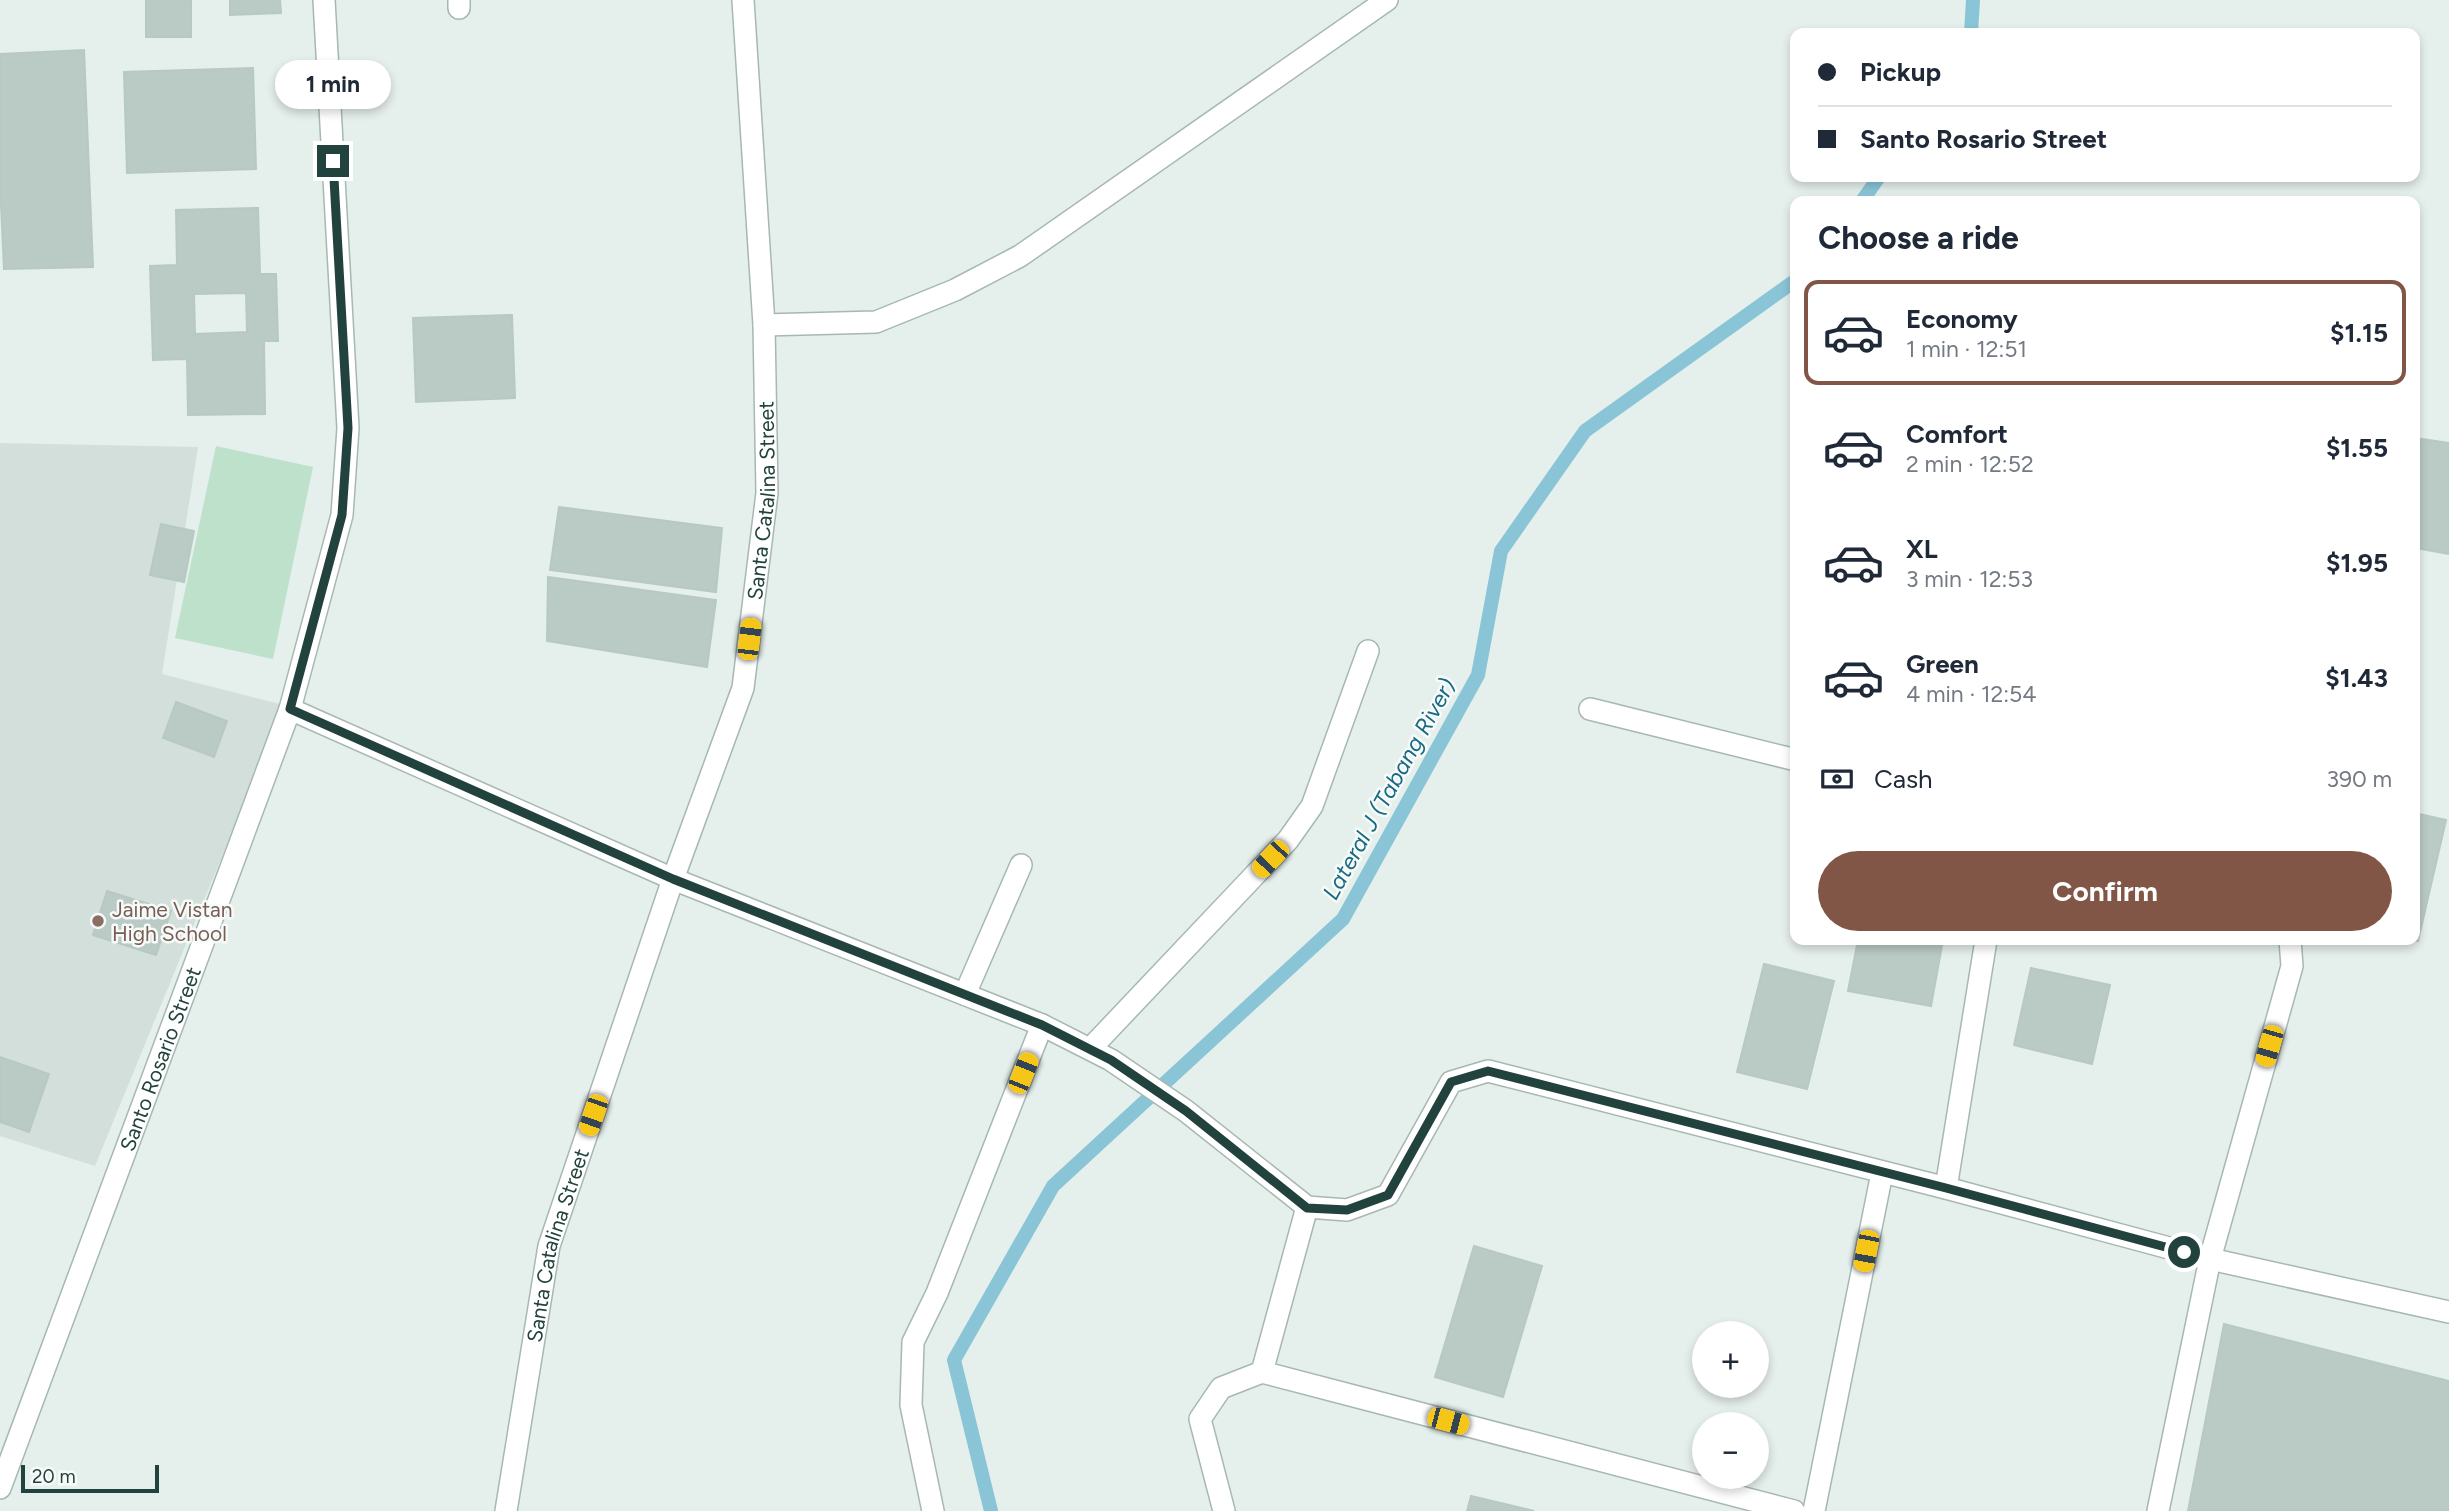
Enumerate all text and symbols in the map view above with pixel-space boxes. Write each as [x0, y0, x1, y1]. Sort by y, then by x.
text: Pickup [1860, 56, 1941, 88]
callout: 1 min [275, 60, 391, 108]
text: 1 min [306, 70, 360, 98]
text: Santo Rosario Street [1860, 123, 2107, 155]
route end [317, 145, 349, 177]
text: Choose a ride [1818, 219, 2019, 257]
icon: car [1822, 301, 1885, 364]
text: Economy [1906, 303, 2018, 335]
text: $1.15 [2330, 317, 2388, 349]
text: 1 min · 12:51 [1906, 335, 2027, 363]
street label: Santa Catalina Street [741, 401, 779, 601]
icon: car [1822, 416, 1885, 479]
text: Comfort [1906, 418, 2008, 450]
text: $1.55 [2326, 432, 2388, 464]
text: 2 min · 12:52 [1906, 450, 2034, 478]
icon: car [1822, 531, 1885, 594]
text: XL [1906, 533, 1938, 565]
text: $1.95 [2326, 547, 2388, 579]
text: 3 min · 12:53 [1906, 565, 2033, 593]
car [737, 617, 762, 661]
icon: car [1822, 646, 1885, 709]
text: Green [1906, 648, 1979, 680]
text: $1.43 [2325, 662, 2388, 694]
water label: Lateral J (Tabang River) [1317, 674, 1461, 904]
text: 4 min · 12:54 [1906, 680, 2037, 708]
icon: cash [1818, 760, 1856, 798]
text: Cash [1874, 763, 1933, 795]
text: 390 m [2326, 765, 2392, 793]
car [1248, 836, 1293, 882]
button: Confirm [1818, 851, 2392, 931]
place label: Jaime Vistan High School [112, 897, 232, 946]
marker: Jaime Vistan High School [90, 913, 106, 929]
street label: Santo Rosario Street [114, 963, 205, 1154]
car [2254, 1023, 2285, 1069]
car [1006, 1050, 1041, 1096]
car [577, 1092, 610, 1138]
street label: Santa Catalina Street [521, 1145, 594, 1344]
car [1852, 1228, 1881, 1274]
route start [2168, 1236, 2200, 1268]
map controls [1692, 1321, 1769, 1489]
button: + [1692, 1321, 1769, 1398]
car [1425, 1405, 1472, 1437]
button: − [1692, 1412, 1769, 1489]
scale bar [21, 1462, 159, 1494]
text: 20 m [32, 1465, 76, 1488]

